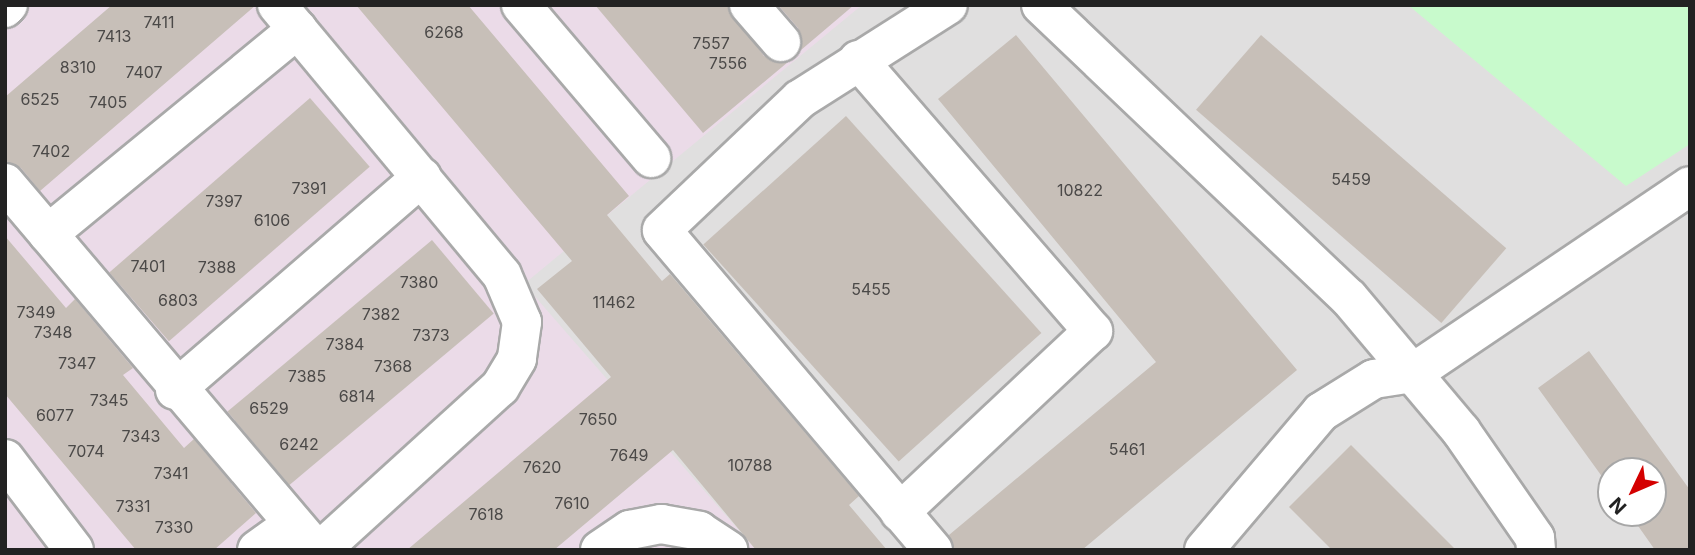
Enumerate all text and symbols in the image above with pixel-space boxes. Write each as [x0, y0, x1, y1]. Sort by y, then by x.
house number: 7411 [143, 12, 175, 32]
house number: 6268 [424, 22, 464, 42]
house number: 7413 [97, 26, 131, 46]
house number: 7557 [692, 33, 730, 53]
house number: 7556 [709, 53, 747, 73]
house number: 8310 [60, 57, 96, 77]
house number: 7407 [125, 62, 163, 82]
house number: 6525 [20, 89, 60, 109]
house number: 7405 [89, 92, 127, 112]
house number: 7402 [32, 141, 70, 161]
house number: 5459 [1331, 169, 1371, 189]
house number: 7391 [291, 178, 327, 198]
house number: 10822 [1057, 180, 1103, 200]
house number: 7397 [205, 191, 243, 211]
house number: 6106 [254, 210, 290, 230]
house number: 7401 [130, 256, 166, 276]
house number: 7388 [198, 257, 236, 277]
house number: 7380 [400, 272, 438, 292]
house number: 5455 [851, 279, 891, 299]
house number: 6803 [158, 290, 198, 310]
house number: 11462 [592, 292, 636, 312]
house number: 7349 [17, 302, 55, 322]
house number: 7382 [362, 304, 400, 324]
house number: 7348 [34, 322, 72, 342]
house number: 7373 [412, 325, 450, 345]
house number: 7384 [326, 334, 364, 354]
house number: 7347 [58, 353, 96, 373]
house number: 7368 [374, 356, 412, 376]
house number: 7385 [288, 366, 326, 386]
house number: 6814 [339, 386, 375, 406]
house number: 7345 [90, 390, 128, 410]
house number: 6529 [249, 398, 289, 418]
house number: 6077 [36, 405, 74, 425]
house number: 7650 [579, 409, 617, 429]
house number: 7343 [122, 426, 160, 446]
house number: 6242 [279, 434, 319, 454]
house number: 5461 [1109, 439, 1145, 459]
house number: 7074 [67, 441, 105, 461]
house number: 7649 [610, 445, 648, 465]
house number: 10788 [728, 455, 772, 475]
house number: 7620 [523, 457, 561, 477]
north arrow [1597, 457, 1667, 527]
house number: 7341 [153, 463, 189, 483]
text: N [1605, 492, 1631, 519]
house number: 7610 [554, 493, 590, 513]
house number: 7331 [115, 496, 151, 516]
house number: 7618 [468, 504, 504, 524]
house number: 7330 [155, 517, 193, 537]

